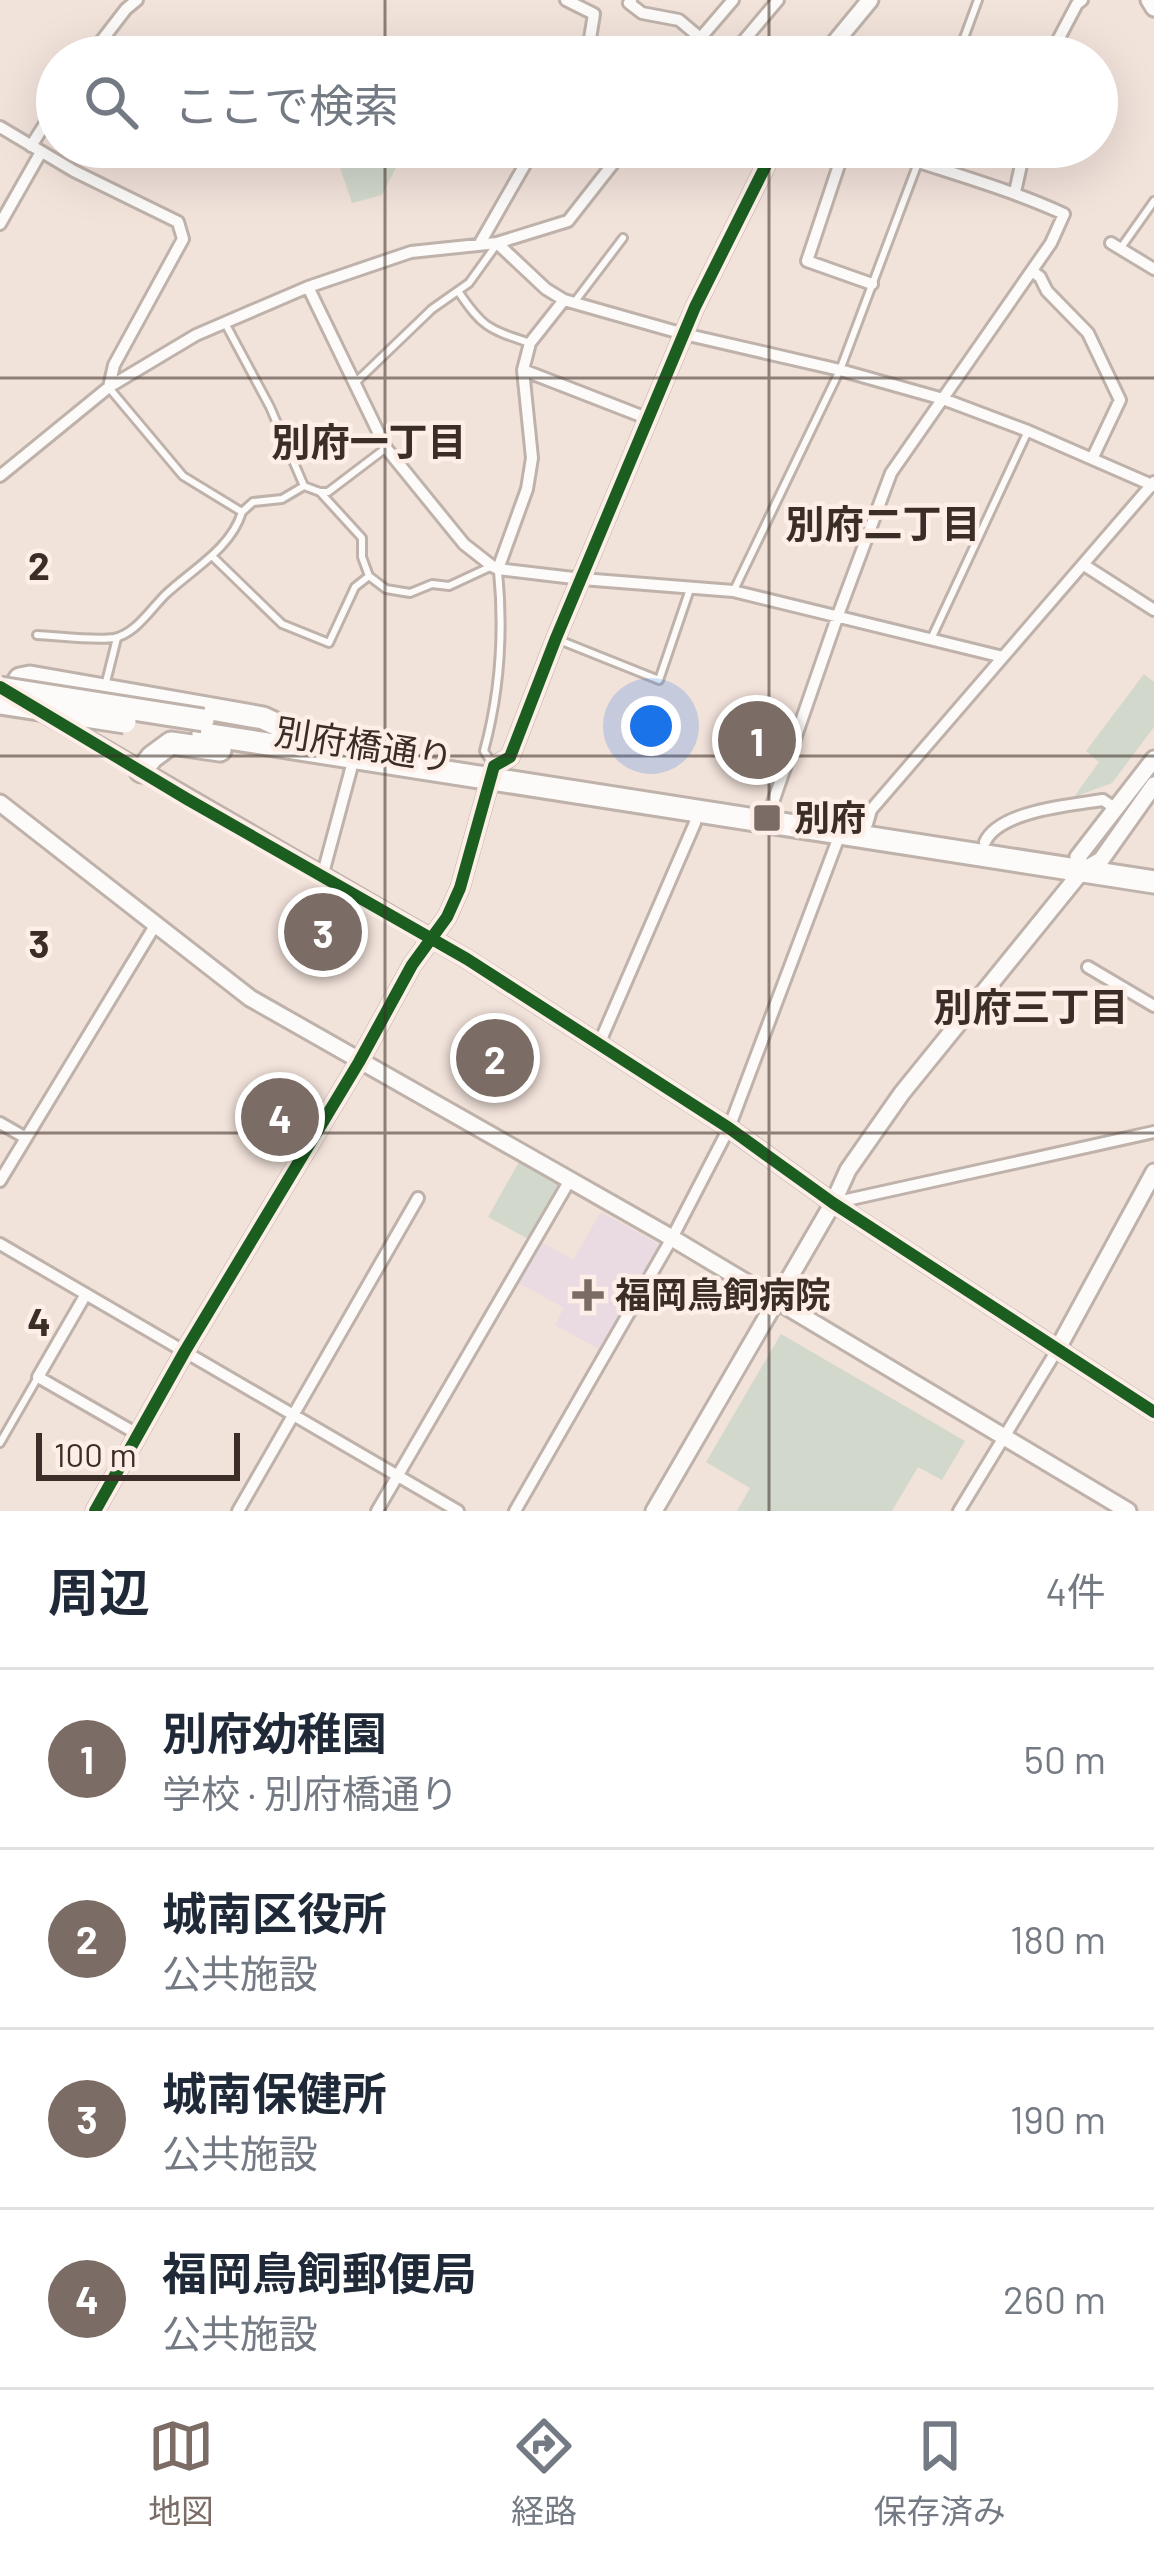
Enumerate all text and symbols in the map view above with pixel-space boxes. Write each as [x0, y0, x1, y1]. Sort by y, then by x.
search box [36, 36, 1118, 168]
icon: search [78, 69, 144, 135]
text: ここで検索 [174, 77, 399, 131]
district label: 別府一丁目 [271, 417, 467, 464]
district label: 別府二丁目 [785, 499, 981, 546]
text: 2 [28, 541, 50, 588]
pin: 1 [718, 695, 796, 785]
your location [621, 696, 681, 756]
street label: 別府橋通り [272, 708, 456, 779]
place label: 別府 [794, 795, 866, 838]
marker: 別府 [751, 802, 783, 834]
pin: 3 [284, 887, 362, 977]
text: 3 [28, 919, 50, 966]
district label: 別府三丁目 [933, 982, 1129, 1029]
pin: 2 [456, 1013, 534, 1103]
pin: 4 [241, 1072, 319, 1162]
place label: 福岡鳥飼病院 [615, 1272, 831, 1315]
marker: 福岡鳥飼病院 [572, 1279, 604, 1311]
text: 4 [27, 1297, 51, 1344]
scale bar [36, 1427, 240, 1480]
text: 100 m [54, 1434, 137, 1474]
text: 周辺 [48, 1560, 150, 1621]
text: 4件 [1046, 1567, 1106, 1614]
text: 別府幼稚園 [162, 1705, 387, 1759]
text: 1 [80, 1735, 94, 1782]
text: 50 m [1024, 1735, 1106, 1782]
text: 学校 · 別府橋通り [162, 1769, 459, 1816]
text: 城南区役所 [162, 1885, 387, 1939]
text: 2 [76, 1915, 98, 1962]
text: 180 m [1010, 1915, 1106, 1962]
text: 公共施設 [162, 1949, 318, 1996]
text: 城南保健所 [162, 2065, 387, 2119]
text: 3 [76, 2095, 98, 2142]
text: 190 m [1010, 2095, 1106, 2142]
text: 公共施設 [162, 2129, 318, 2176]
text: 福岡鳥飼郵便局 [162, 2245, 477, 2299]
text: 4 [75, 2275, 99, 2322]
text: 260 m [1003, 2275, 1106, 2322]
text: 公共施設 [162, 2309, 318, 2356]
tab: 地図 [148, 2413, 214, 2533]
tab: 経路 [511, 2413, 577, 2533]
tab: 保存済み [874, 2413, 1006, 2533]

